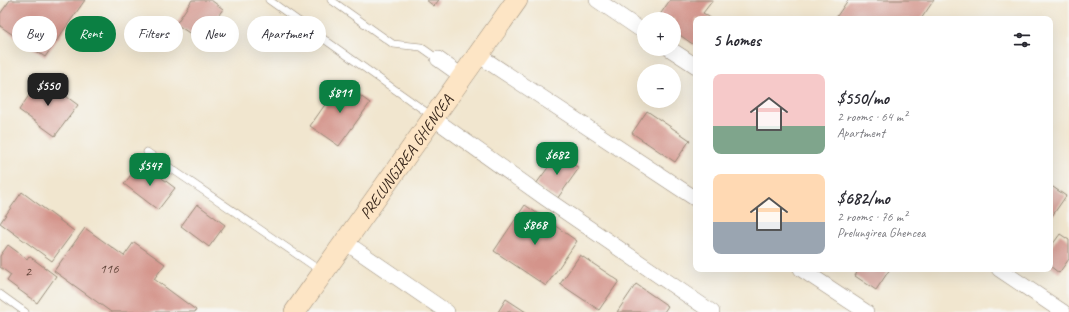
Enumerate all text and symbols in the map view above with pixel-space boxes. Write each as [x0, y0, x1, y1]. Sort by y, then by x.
map controls [637, 12, 681, 108]
button: + [637, 12, 681, 56]
chip: Buy [12, 16, 57, 52]
chip: Rent [65, 16, 116, 52]
chip: Filters [124, 16, 183, 52]
chip: New [191, 16, 239, 52]
chip: Apartment [247, 16, 326, 52]
icon: filters [1011, 29, 1033, 51]
text: 5 homes [713, 30, 761, 51]
button: − [637, 64, 681, 108]
pin: $550 [24, 73, 72, 107]
text: $550 [37, 78, 59, 94]
pin: $811 [316, 80, 364, 114]
text: $811 [328, 85, 352, 101]
text: $550/mo [837, 88, 889, 109]
street label: PRELUNGIREA GHENCEA [356, 90, 458, 223]
icon: home [745, 90, 793, 138]
text: 2 rooms · 64 m² [837, 109, 907, 125]
text: Apartment [837, 125, 885, 141]
pin: $682 [533, 142, 581, 176]
text: $682 [545, 147, 569, 163]
pin: $547 [126, 153, 174, 187]
text: $547 [138, 158, 162, 174]
text: $682/mo [837, 188, 890, 209]
icon: home [745, 190, 793, 238]
text: 2 rooms · 76 m² [837, 209, 907, 225]
pin: $868 [511, 212, 559, 246]
text: $868 [523, 217, 547, 233]
text: Prelungirea Ghencea [837, 225, 925, 241]
house number: 116 [100, 260, 119, 277]
house number: 2 [25, 263, 33, 280]

